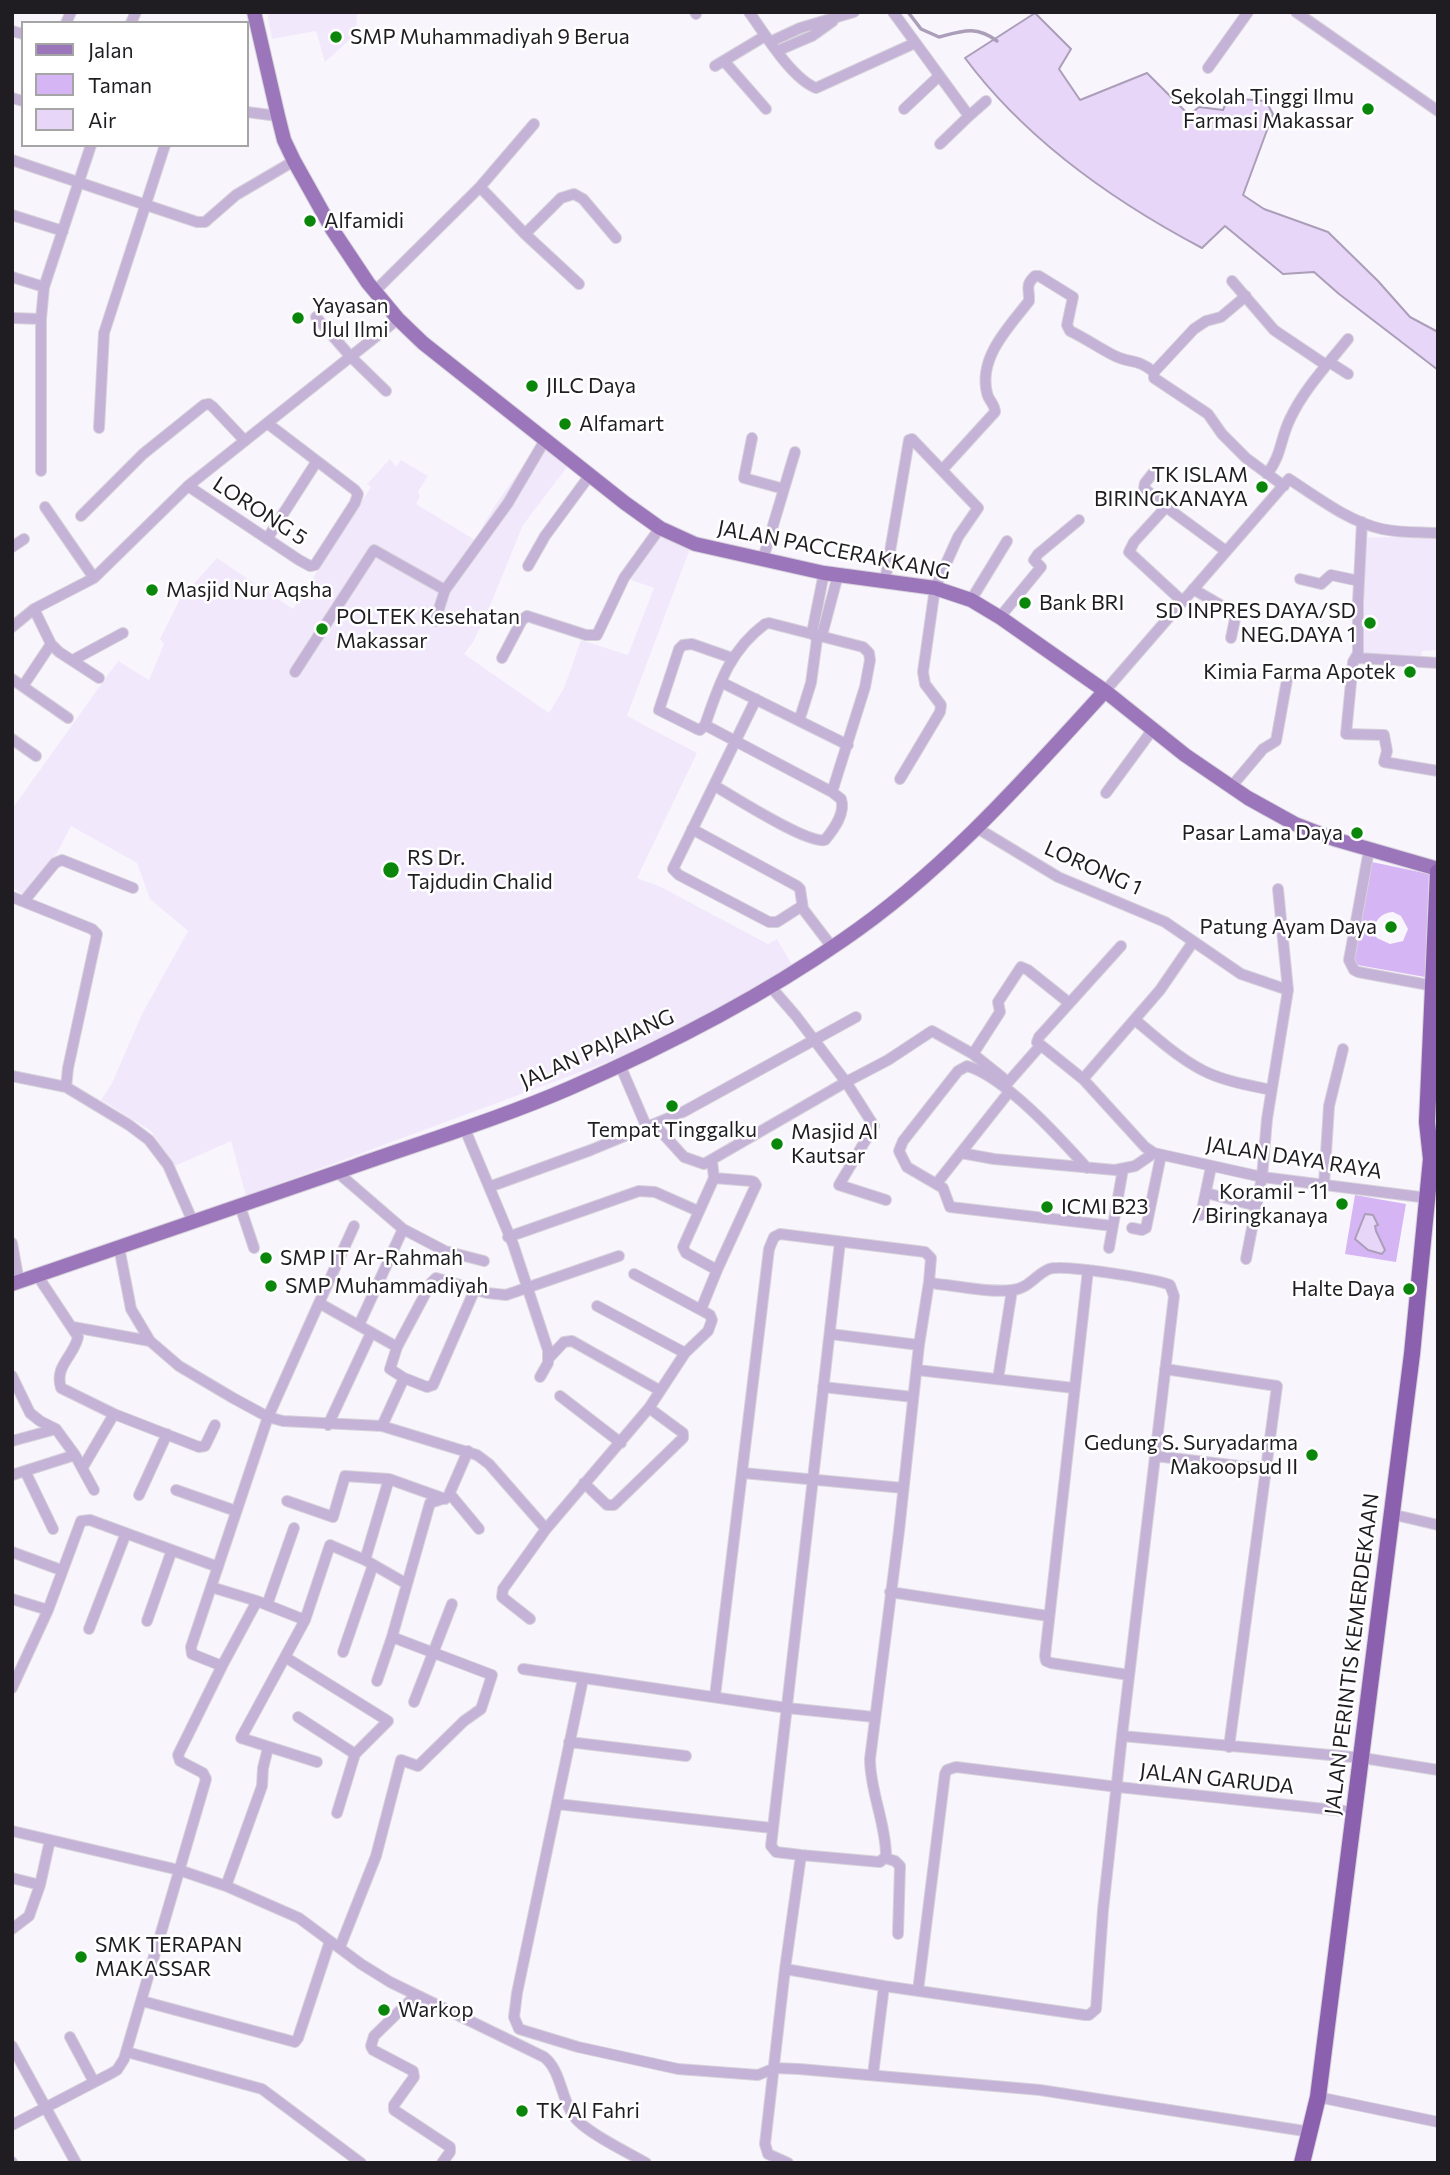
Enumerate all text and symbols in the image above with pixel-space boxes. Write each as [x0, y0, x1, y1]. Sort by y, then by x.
legend [21, 21, 248, 147]
place label: SMP Muhammadiyah 9 Berua [350, 24, 630, 50]
marker: SMP Muhammadiyah 9 Berua [328, 29, 344, 45]
text: Jalan [88, 37, 133, 62]
text: Taman [88, 72, 152, 97]
place label: Sekolah Tinggi Ilmu Farmasi Makassar [1170, 84, 1354, 134]
marker: Sekolah Tinggi Ilmu Farmasi Makassar [1360, 101, 1376, 117]
text: Air [88, 107, 116, 132]
place label: Alfamidi [324, 208, 404, 234]
marker: Alfamidi [302, 213, 318, 229]
place label: Yayasan Ulul Ilmi [312, 293, 389, 343]
marker: Yayasan Ulul Ilmi [290, 310, 306, 326]
place label: JILC Daya [546, 373, 636, 399]
marker: JILC Daya [524, 378, 540, 394]
place label: Alfamart [579, 411, 664, 437]
marker: Alfamart [557, 416, 573, 432]
place label: TK ISLAM BIRINGKANAYA [1094, 462, 1248, 512]
street label: LORONG 5 [208, 471, 312, 551]
marker: TK ISLAM BIRINGKANAYA [1254, 479, 1270, 495]
street label: JALAN PACCERAKKANG [715, 515, 953, 585]
place label: Masjid Nur Aqsha [166, 577, 332, 603]
marker: Masjid Nur Aqsha [144, 582, 160, 598]
place label: Bank BRI [1039, 590, 1124, 616]
marker: Bank BRI [1017, 595, 1033, 611]
place label: SD INPRES DAYA/SD NEG.DAYA 1 [1156, 598, 1356, 648]
place label: POLTEK Kesehatan Makassar [336, 604, 520, 654]
marker: SD INPRES DAYA/SD NEG.DAYA 1 [1362, 615, 1378, 631]
marker: POLTEK Kesehatan Makassar [314, 621, 330, 637]
place label: Kimia Farma Apotek [1203, 659, 1396, 685]
marker: Kimia Farma Apotek [1402, 664, 1418, 680]
place label: Pasar Lama Daya [1182, 820, 1343, 846]
marker: Pasar Lama Daya [1349, 825, 1365, 841]
street label: LORONG 1 [1040, 835, 1146, 901]
place label: RS Dr. Tajdudin Chalid [407, 845, 553, 895]
marker: RS Dr. Tajdudin Chalid [381, 860, 401, 880]
place label: Patung Ayam Daya [1200, 914, 1377, 940]
marker: Patung Ayam Daya [1383, 919, 1399, 935]
street label: JALAN PAJAIANG [516, 1004, 678, 1094]
marker: Tempat Tinggalku [664, 1098, 680, 1114]
place label: Tempat Tinggalku [587, 1117, 757, 1143]
place label: Masjid Al Kautsar [791, 1119, 878, 1169]
street label: JALAN DAYA RAYA [1204, 1132, 1384, 1184]
marker: Masjid Al Kautsar [769, 1136, 785, 1152]
place label: Koramil - 11 / Biringkanaya [1192, 1179, 1328, 1229]
place label: ICMI B23 [1061, 1194, 1148, 1220]
marker: Koramil - 11 / Biringkanaya [1334, 1196, 1350, 1212]
marker: ICMI B23 [1039, 1199, 1055, 1215]
place label: SMP IT Ar-Rahmah [280, 1245, 463, 1271]
marker: SMP IT Ar-Rahmah [258, 1250, 274, 1266]
place label: SMP Muhammadiyah [285, 1273, 488, 1299]
place label: Halte Daya [1292, 1276, 1395, 1302]
marker: SMP Muhammadiyah [263, 1278, 279, 1294]
marker: Halte Daya [1401, 1281, 1417, 1297]
place label: Gedung S. Suryadarma Makoopsud II [1084, 1430, 1298, 1480]
marker: Gedung S. Suryadarma Makoopsud II [1304, 1447, 1320, 1463]
street label: JALAN PERINTIS KEMERDEKAAN [1320, 1492, 1384, 1816]
street label: JALAN GARUDA [1139, 1758, 1295, 1800]
place label: SMK TERAPAN MAKASSAR [95, 1932, 242, 1982]
marker: SMK TERAPAN MAKASSAR [73, 1949, 89, 1965]
place label: Warkop [398, 1997, 474, 2023]
marker: Warkop [376, 2002, 392, 2018]
place label: TK Al Fahri [536, 2098, 640, 2124]
marker: TK Al Fahri [514, 2103, 530, 2119]

